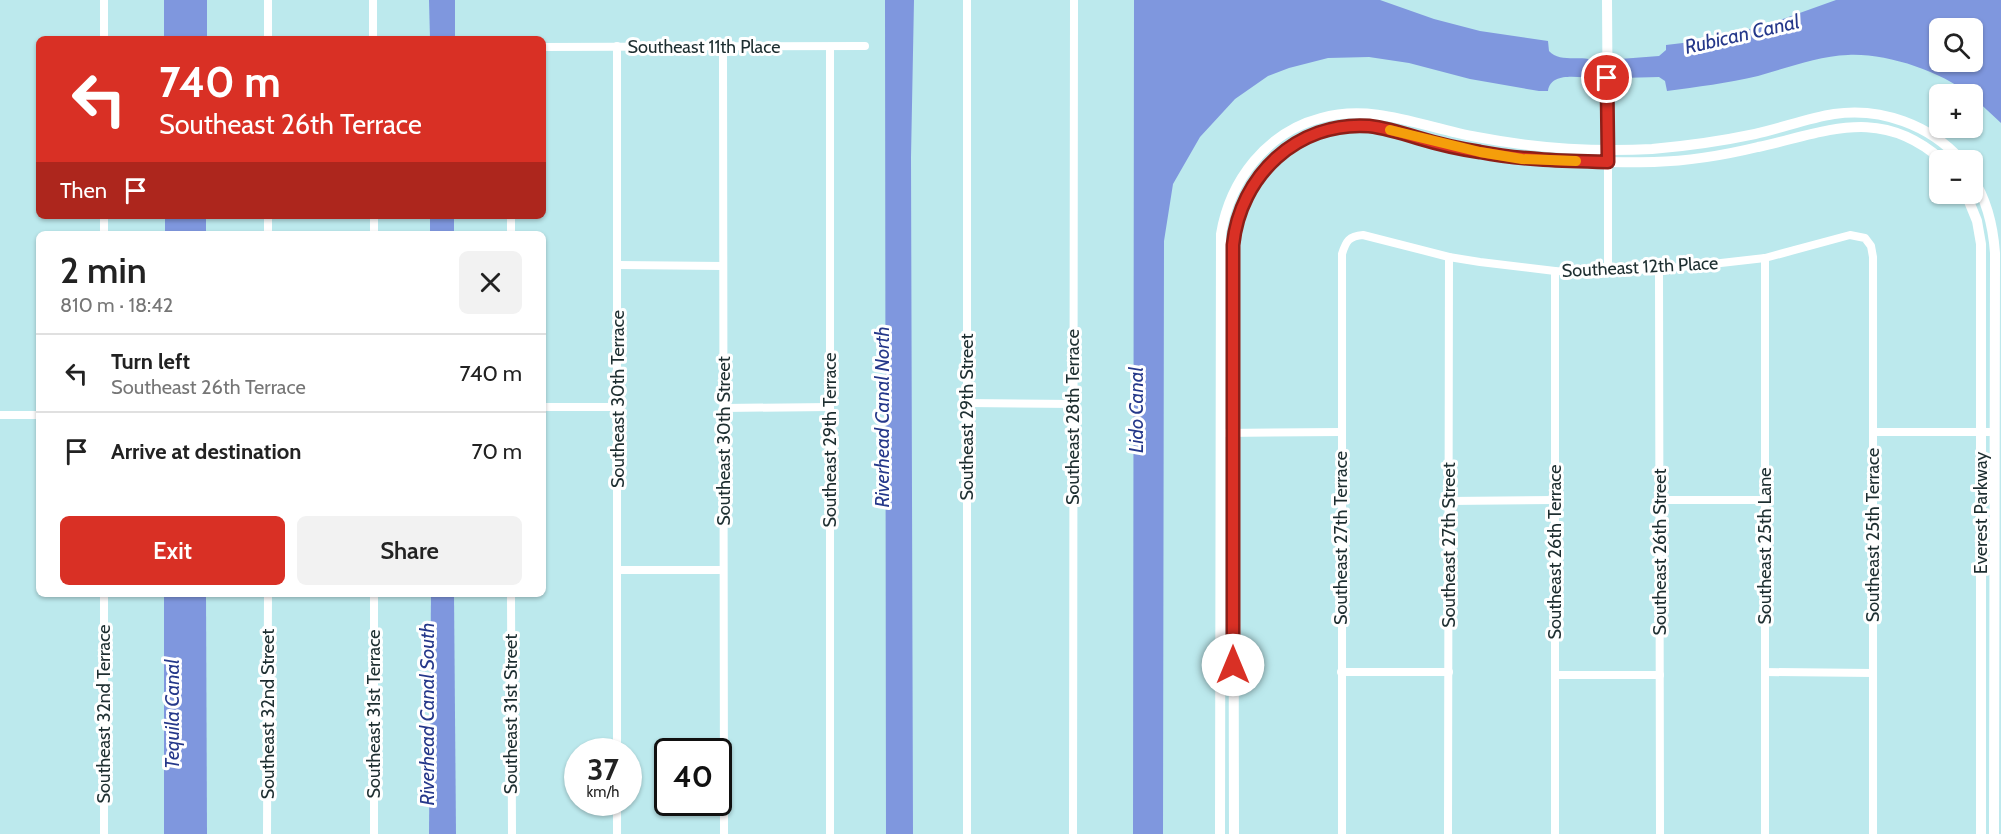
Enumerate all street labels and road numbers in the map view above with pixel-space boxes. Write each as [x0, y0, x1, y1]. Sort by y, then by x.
street label: Southeast 11th Place [627, 36, 781, 58]
street label: Southeast 12th Place [1561, 252, 1719, 282]
street label: Southeast 30th Terrace [607, 310, 629, 488]
street label: Southeast 28th Terrace [1062, 329, 1084, 505]
street label: Southeast 29th Street [956, 334, 978, 500]
street label: Southeast 29th Terrace [819, 352, 841, 528]
street label: Southeast 30th Street [713, 356, 735, 526]
street label: Southeast 25th Terrace [1862, 448, 1884, 622]
street label: Southeast 27th Terrace [1330, 451, 1352, 625]
street label: Everest Parkway [1970, 452, 1992, 574]
street label: Southeast 27th Street [1438, 462, 1460, 628]
street label: Southeast 26th Terrace [1544, 464, 1566, 640]
street label: Southeast 25th Lane [1754, 467, 1776, 625]
street label: Southeast 26th Street [1649, 469, 1671, 635]
street label: Southeast 32nd Terrace [93, 625, 115, 803]
street label: Southeast 32nd Street [257, 629, 279, 799]
street label: Southeast 31st Terrace [363, 630, 385, 798]
street label: Southeast 31st Street [500, 634, 522, 794]

